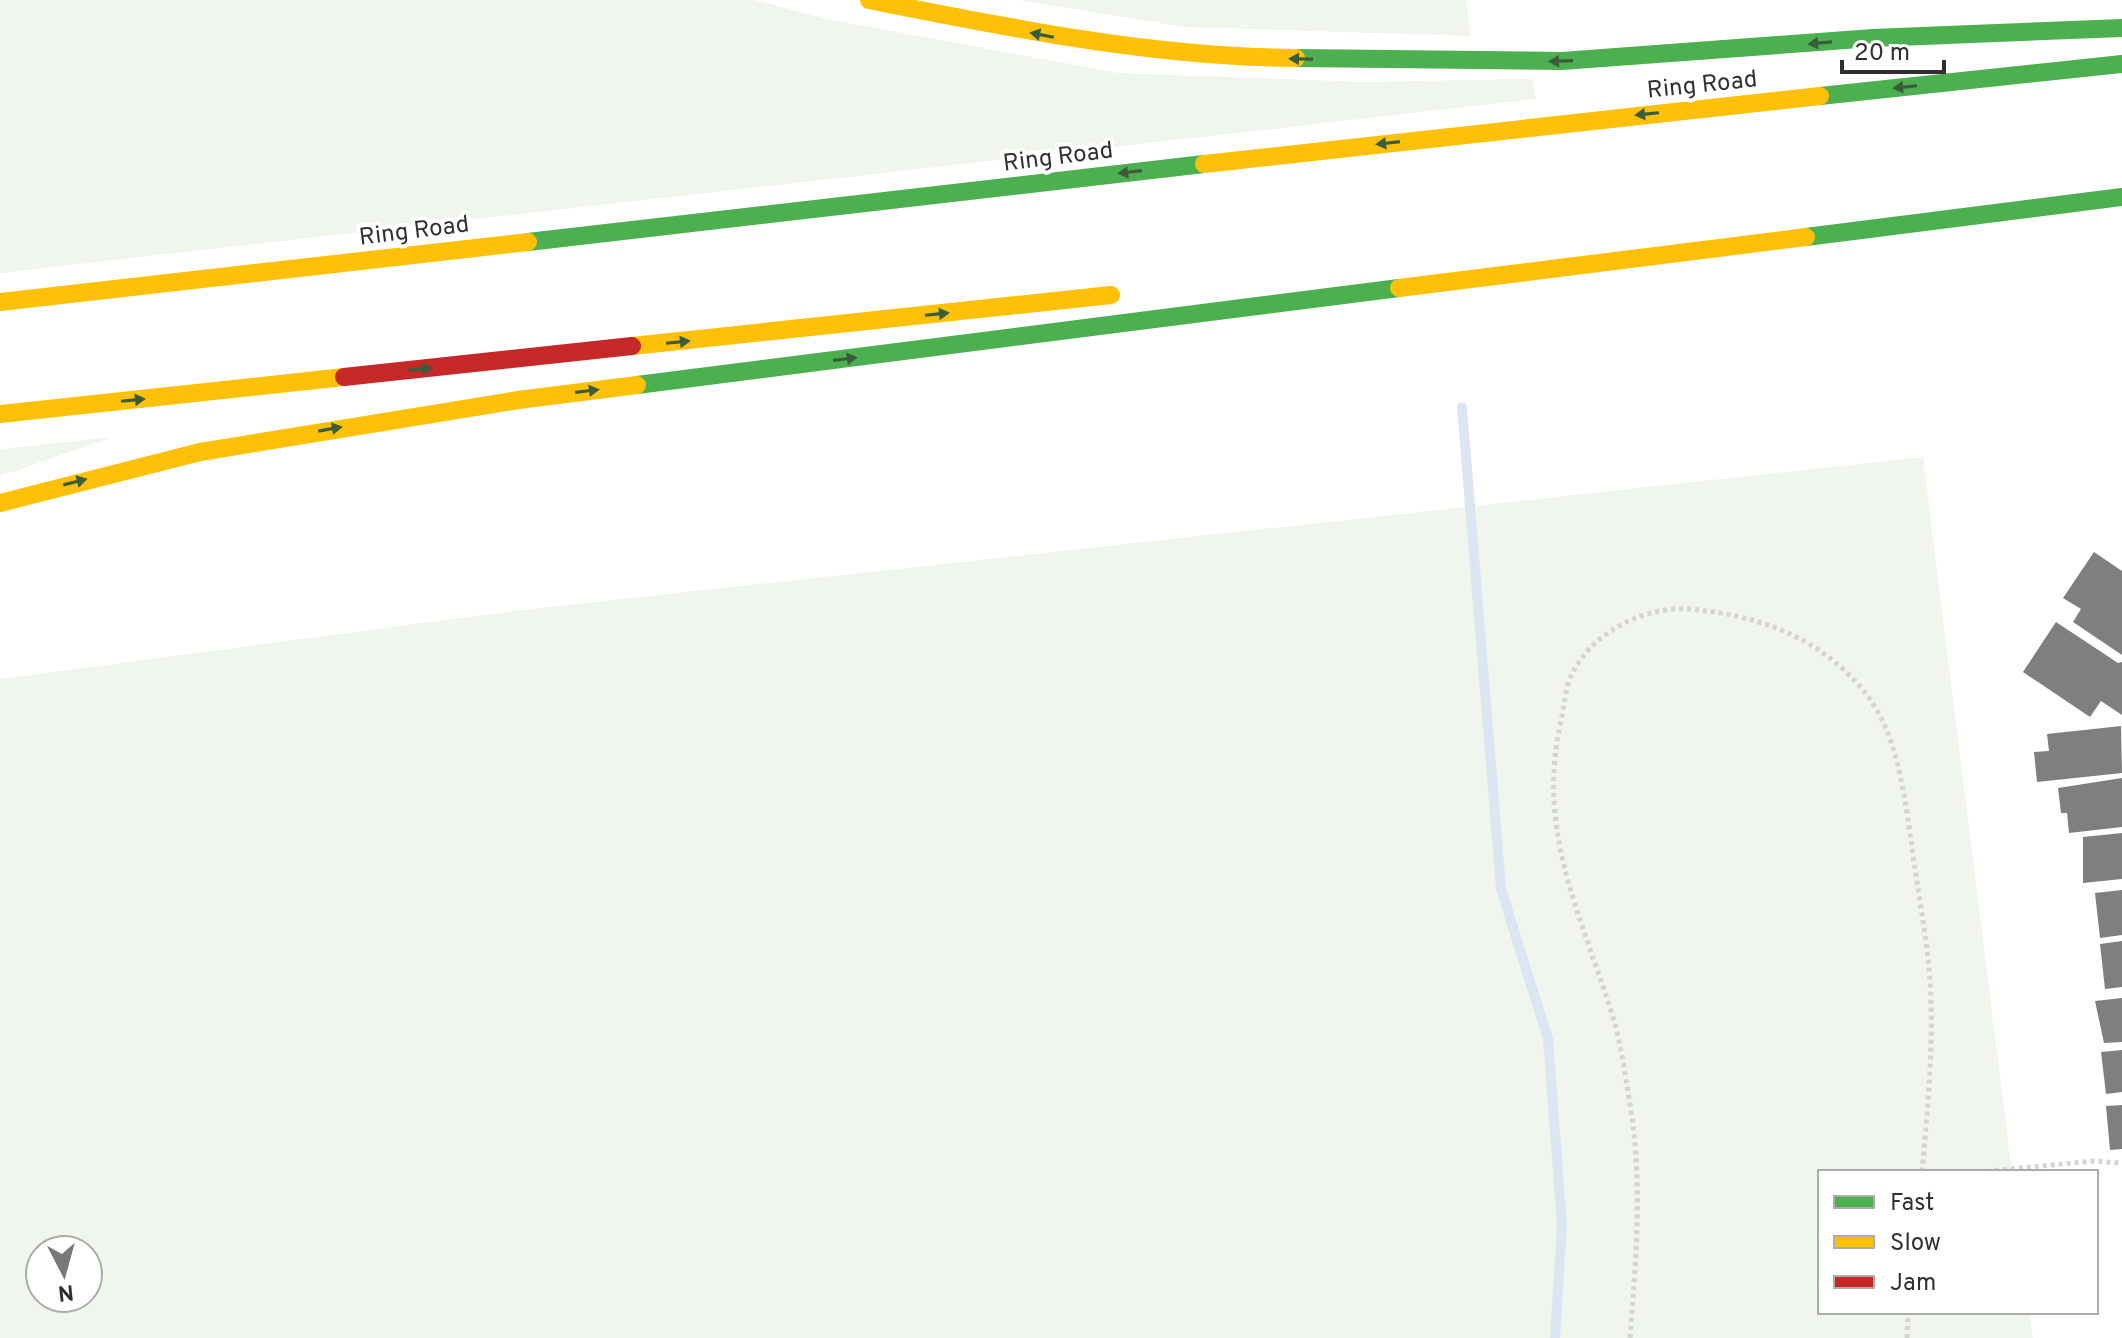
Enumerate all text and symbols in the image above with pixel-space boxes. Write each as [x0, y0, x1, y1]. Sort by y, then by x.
scale bar [1842, 24, 1944, 74]
one-way arrow [1030, 28, 1055, 40]
one-way arrow [1807, 37, 1832, 50]
text: 20 m [1854, 39, 1910, 69]
one-way arrow [1288, 53, 1313, 65]
one-way arrow [1548, 54, 1573, 67]
street label: Ring Road [1646, 65, 1759, 107]
one-way arrow [1892, 81, 1917, 94]
one-way arrow [1634, 108, 1659, 121]
street label: Ring Road [1001, 136, 1115, 180]
one-way arrow [1375, 136, 1400, 149]
one-way arrow [1117, 166, 1142, 179]
street label: Ring Road [357, 210, 471, 254]
one-way arrow [925, 307, 950, 320]
one-way arrow [666, 335, 691, 348]
one-way arrow [833, 352, 858, 365]
one-way arrow [408, 363, 433, 376]
one-way arrow [575, 384, 600, 397]
one-way arrow [121, 394, 146, 407]
one-way arrow [318, 422, 343, 435]
one-way arrow [63, 476, 88, 488]
legend [1818, 1170, 2098, 1314]
text: Fast [1890, 1189, 1934, 1219]
text: Slow [1890, 1229, 1941, 1259]
north arrow [24, 1234, 104, 1314]
text: Jam [1890, 1269, 1936, 1299]
text: N [57, 1277, 75, 1306]

